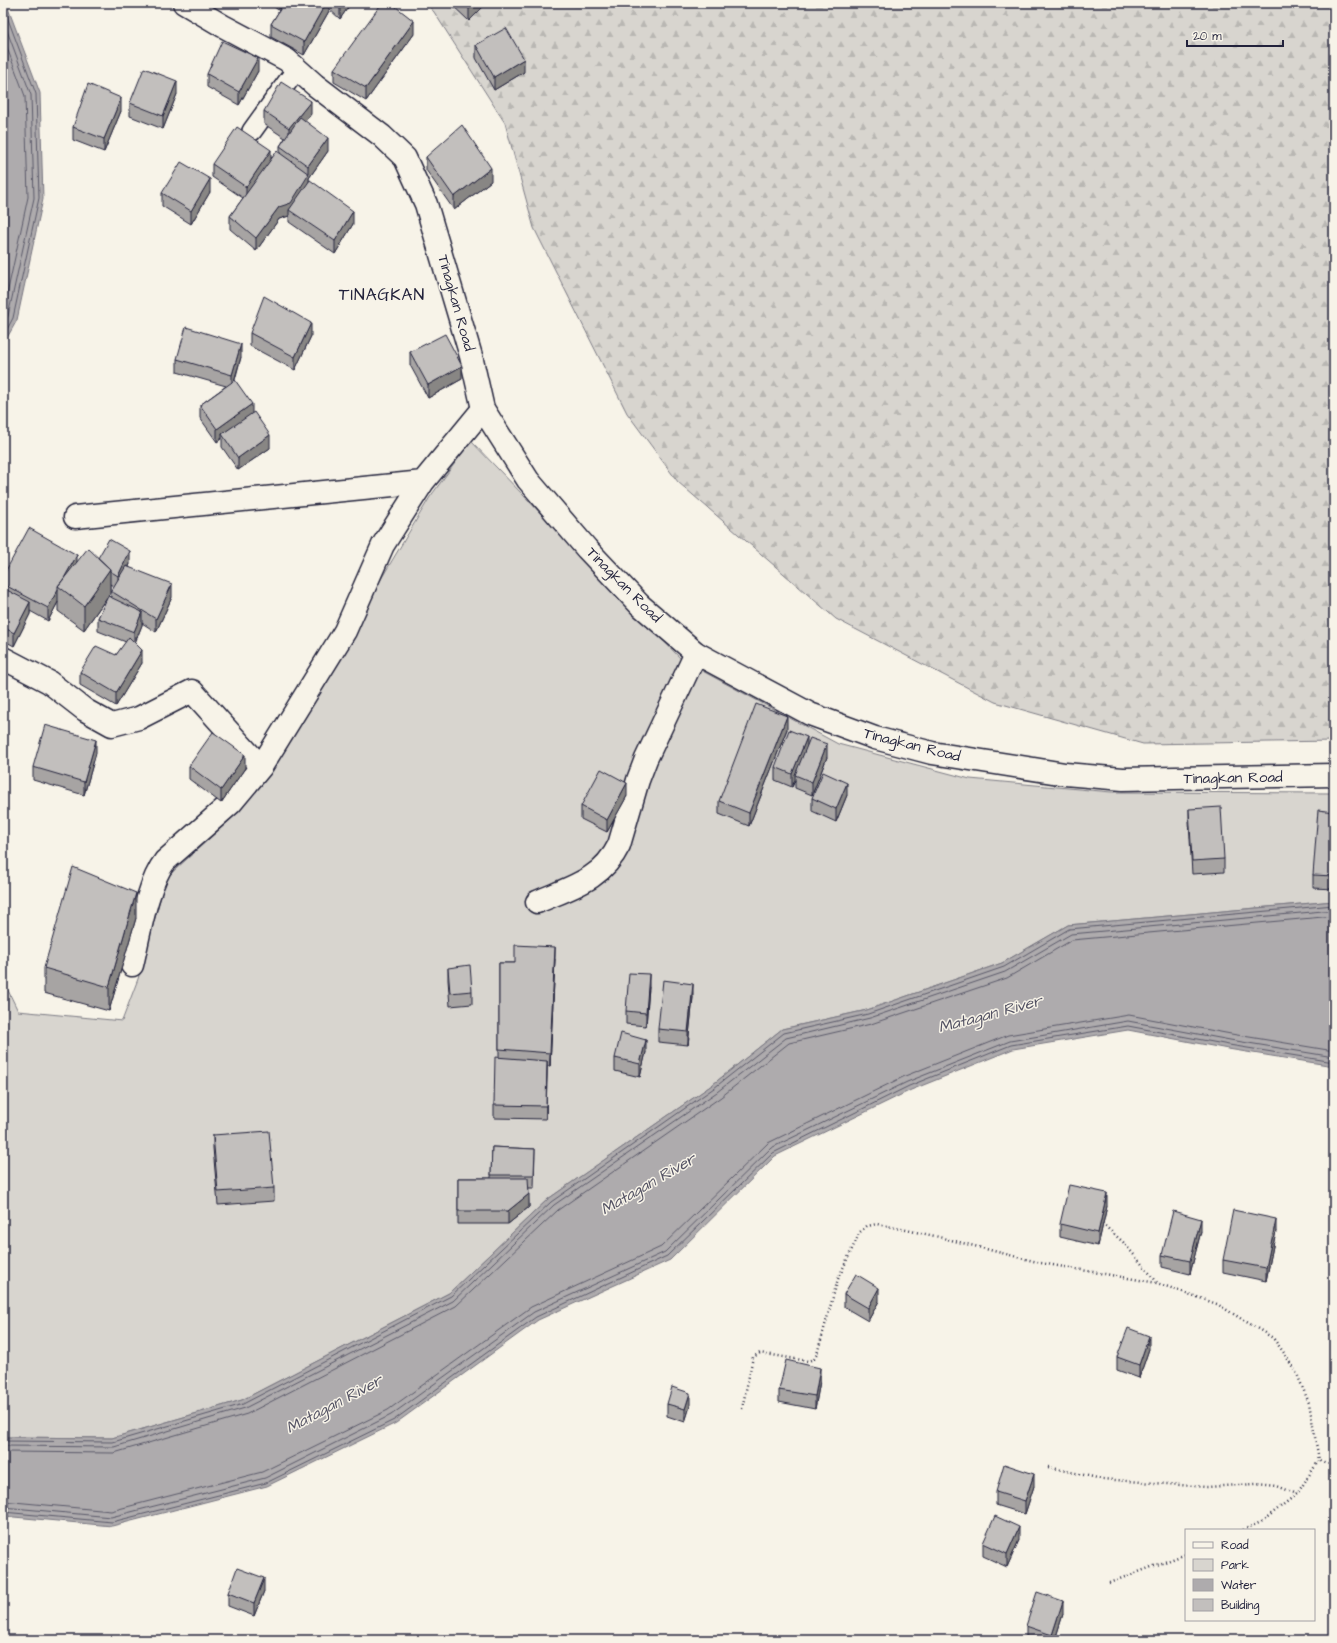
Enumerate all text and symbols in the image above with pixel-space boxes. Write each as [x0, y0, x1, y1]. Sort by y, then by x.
scale bar [1187, 22, 1283, 48]
text: 20 m [1193, 28, 1222, 45]
street label: Tinagkan Road [431, 252, 480, 354]
district label: TINAGKAN [339, 283, 425, 307]
street label: Tinagkan Road [581, 542, 667, 628]
street label: Tinagkan Road [861, 723, 963, 768]
street label: Tinagkan Road [1183, 767, 1283, 790]
water label: Matagan River [936, 989, 1047, 1039]
water label: Matagan River [596, 1147, 702, 1221]
water label: Matagan River [282, 1368, 389, 1440]
legend [1185, 1529, 1315, 1621]
text: Road [1221, 1537, 1249, 1554]
text: Park [1221, 1557, 1249, 1574]
text: Water [1221, 1577, 1257, 1594]
text: Building [1221, 1597, 1259, 1615]

